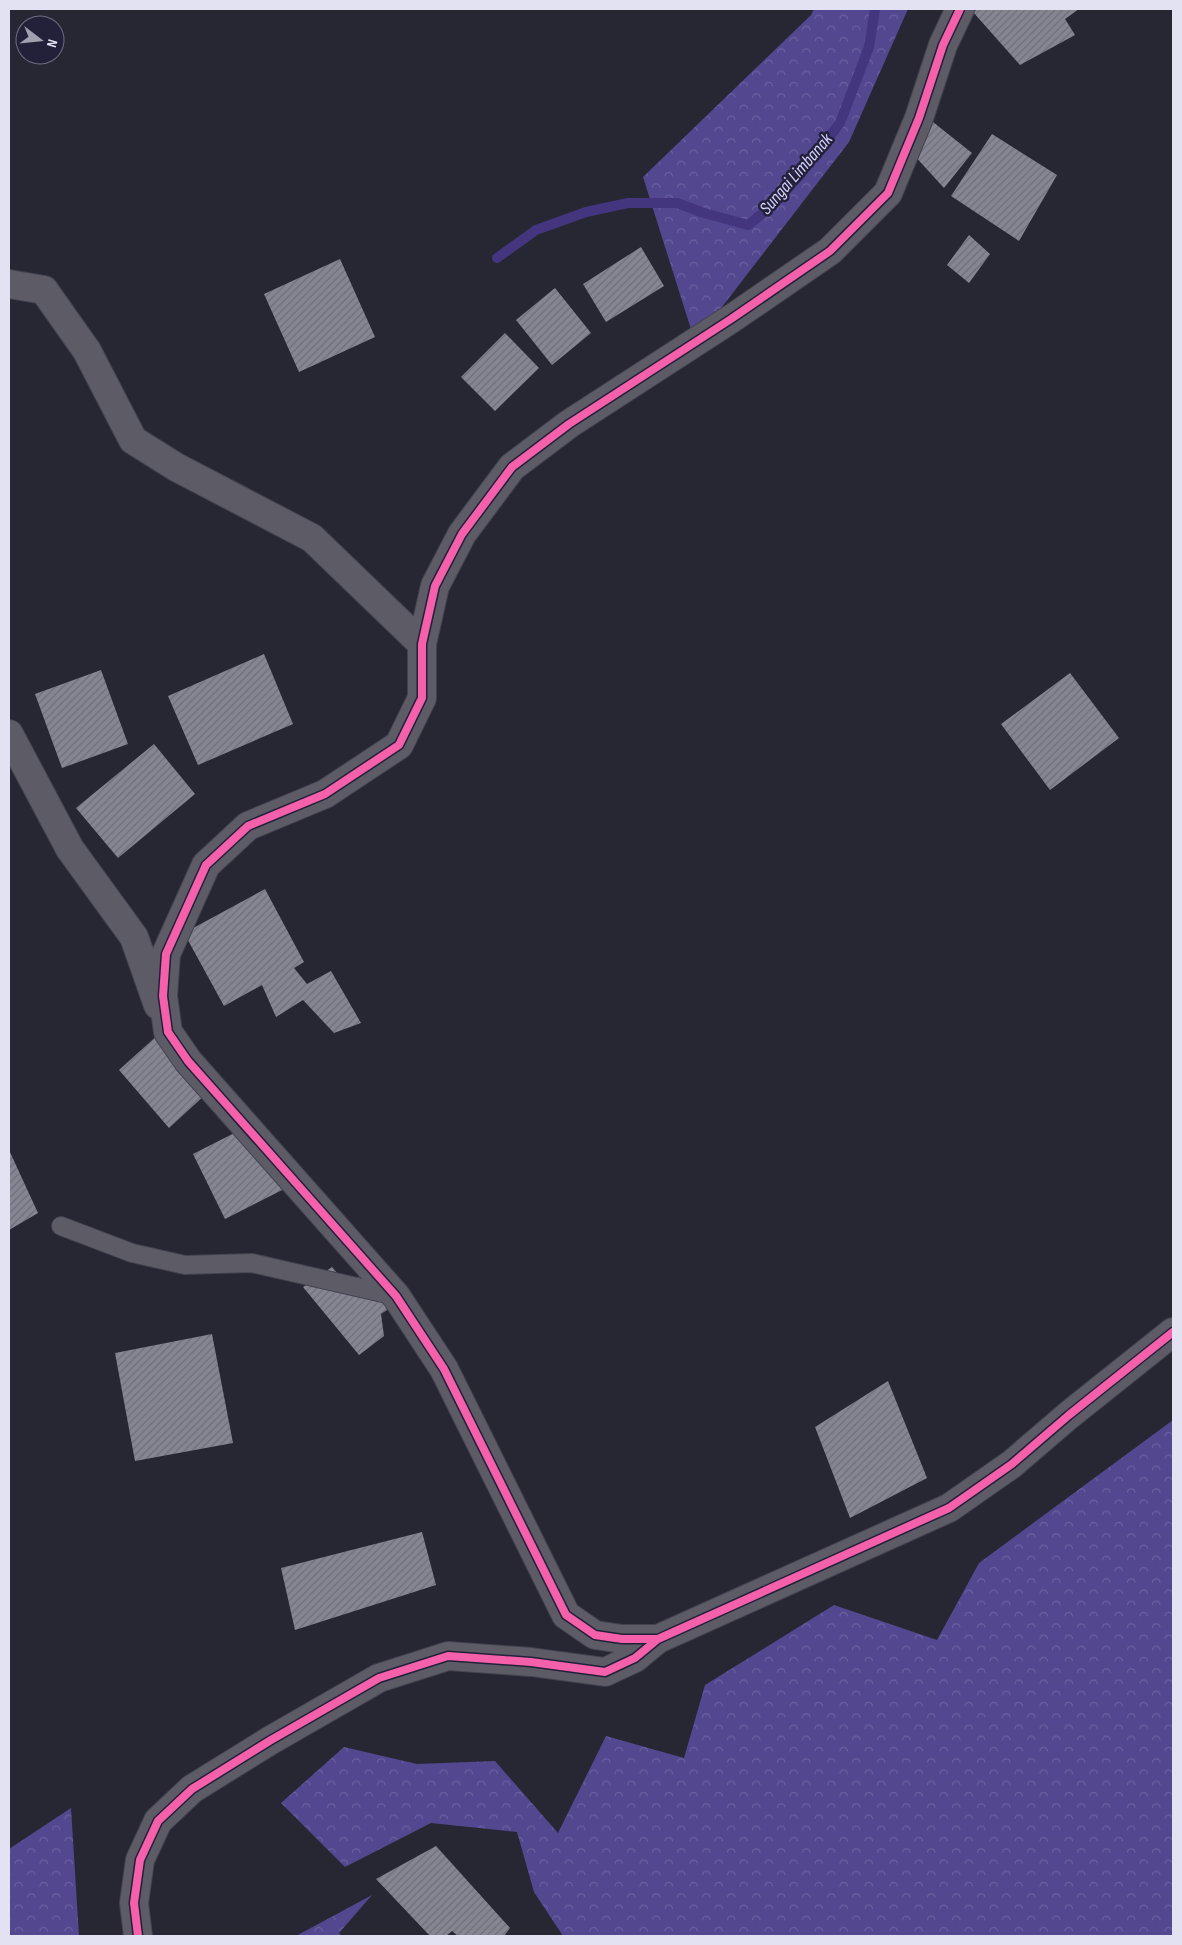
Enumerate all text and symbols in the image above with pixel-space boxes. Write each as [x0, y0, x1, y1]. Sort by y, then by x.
north arrow [15, 15, 65, 65]
text: N [43, 38, 61, 49]
water label: Sungai Limbanak [755, 128, 838, 219]

